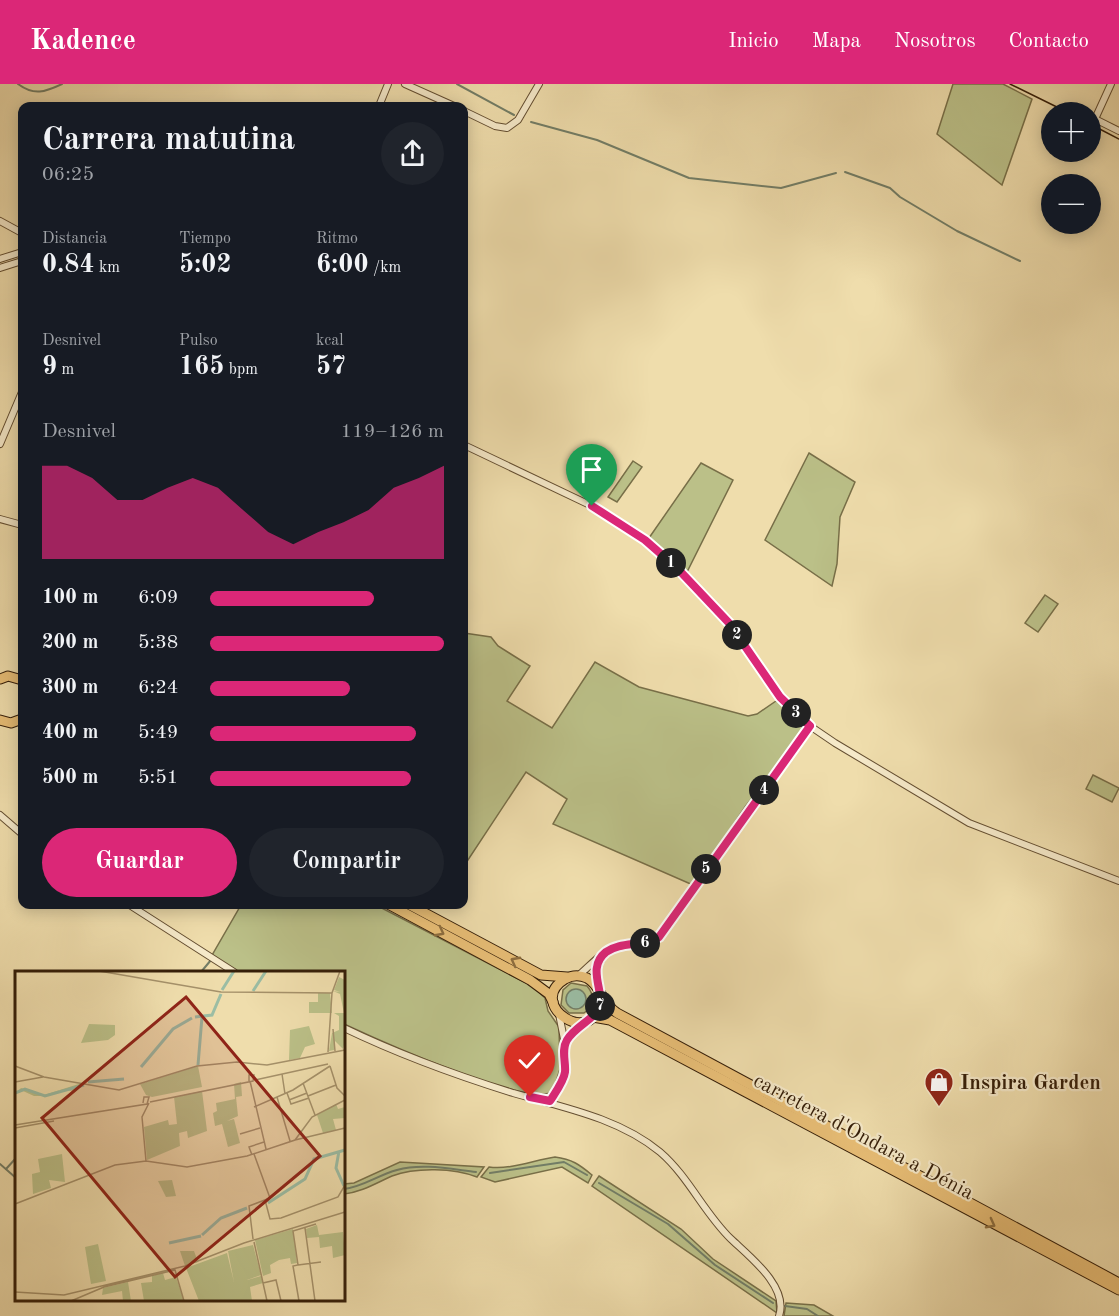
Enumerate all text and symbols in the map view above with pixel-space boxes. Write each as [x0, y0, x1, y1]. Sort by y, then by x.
text: Kadence [30, 28, 136, 56]
text: Inicio [728, 31, 779, 52]
text: Mapa [812, 31, 861, 52]
text: Nosotros [894, 31, 976, 52]
text: Contacto [1009, 31, 1089, 52]
map controls [1041, 102, 1101, 234]
button: + [1041, 102, 1101, 162]
button: share [381, 122, 444, 185]
text: Carrera matutina [42, 124, 295, 157]
text: 06:25 [42, 165, 94, 185]
button: − [1041, 174, 1101, 234]
text: Distancia [42, 231, 107, 247]
text: Tiempo [179, 231, 231, 247]
text: Ritmo [316, 231, 358, 247]
text: 0.84 [42, 252, 95, 278]
text: 5:02 [179, 252, 232, 278]
text: 6:00 [316, 252, 369, 278]
text: km [95, 260, 120, 276]
text: /km [369, 260, 401, 276]
text: Desnivel [42, 333, 101, 349]
text: Pulso [179, 333, 218, 349]
text: kcal [316, 333, 344, 349]
text: 9 [42, 354, 57, 380]
text: 165 [179, 354, 224, 380]
text: 57 [316, 354, 346, 380]
text: m [57, 362, 74, 378]
text: bpm [224, 362, 258, 378]
text: Desnivel [42, 422, 116, 442]
text: 119–126 m [341, 422, 444, 442]
pin [566, 444, 617, 506]
icon: arrive [575, 453, 608, 486]
pin: 1 [656, 548, 686, 578]
text: 1 [666, 555, 676, 571]
text: 100 m [42, 588, 98, 608]
text: 6:09 [138, 588, 178, 608]
pin: 2 [722, 620, 752, 650]
text: 2 [732, 627, 742, 643]
text: 200 m [42, 633, 98, 653]
text: 5:38 [138, 633, 178, 653]
text: 300 m [42, 678, 98, 698]
text: 6:24 [138, 678, 178, 698]
pin: 3 [781, 698, 811, 728]
text: 3 [791, 705, 801, 721]
text: 400 m [42, 723, 98, 743]
text: 5:49 [138, 723, 178, 743]
text: 500 m [42, 768, 98, 788]
text: 5:51 [138, 768, 178, 788]
pin: 4 [749, 775, 779, 805]
text: 4 [759, 782, 769, 798]
button: Guardar [42, 828, 237, 897]
button: Compartir [249, 828, 444, 897]
pin: 5 [691, 854, 721, 884]
text: 5 [701, 861, 711, 877]
one-way arrow [434, 925, 444, 936]
pin: 6 [630, 928, 660, 958]
text: 6 [640, 935, 650, 951]
one-way arrow [511, 957, 521, 968]
inset map [15, 971, 345, 1301]
pin: 7 [585, 991, 615, 1021]
text: 7 [595, 998, 605, 1014]
pin [504, 1035, 555, 1097]
icon: check [513, 1044, 546, 1077]
shop icon: Inspira Garden [923, 1066, 955, 1108]
street label: carretera d'Ondara a Dénia [750, 1070, 977, 1204]
place label: Inspira Garden [960, 1073, 1101, 1094]
one-way arrow [984, 1217, 995, 1228]

